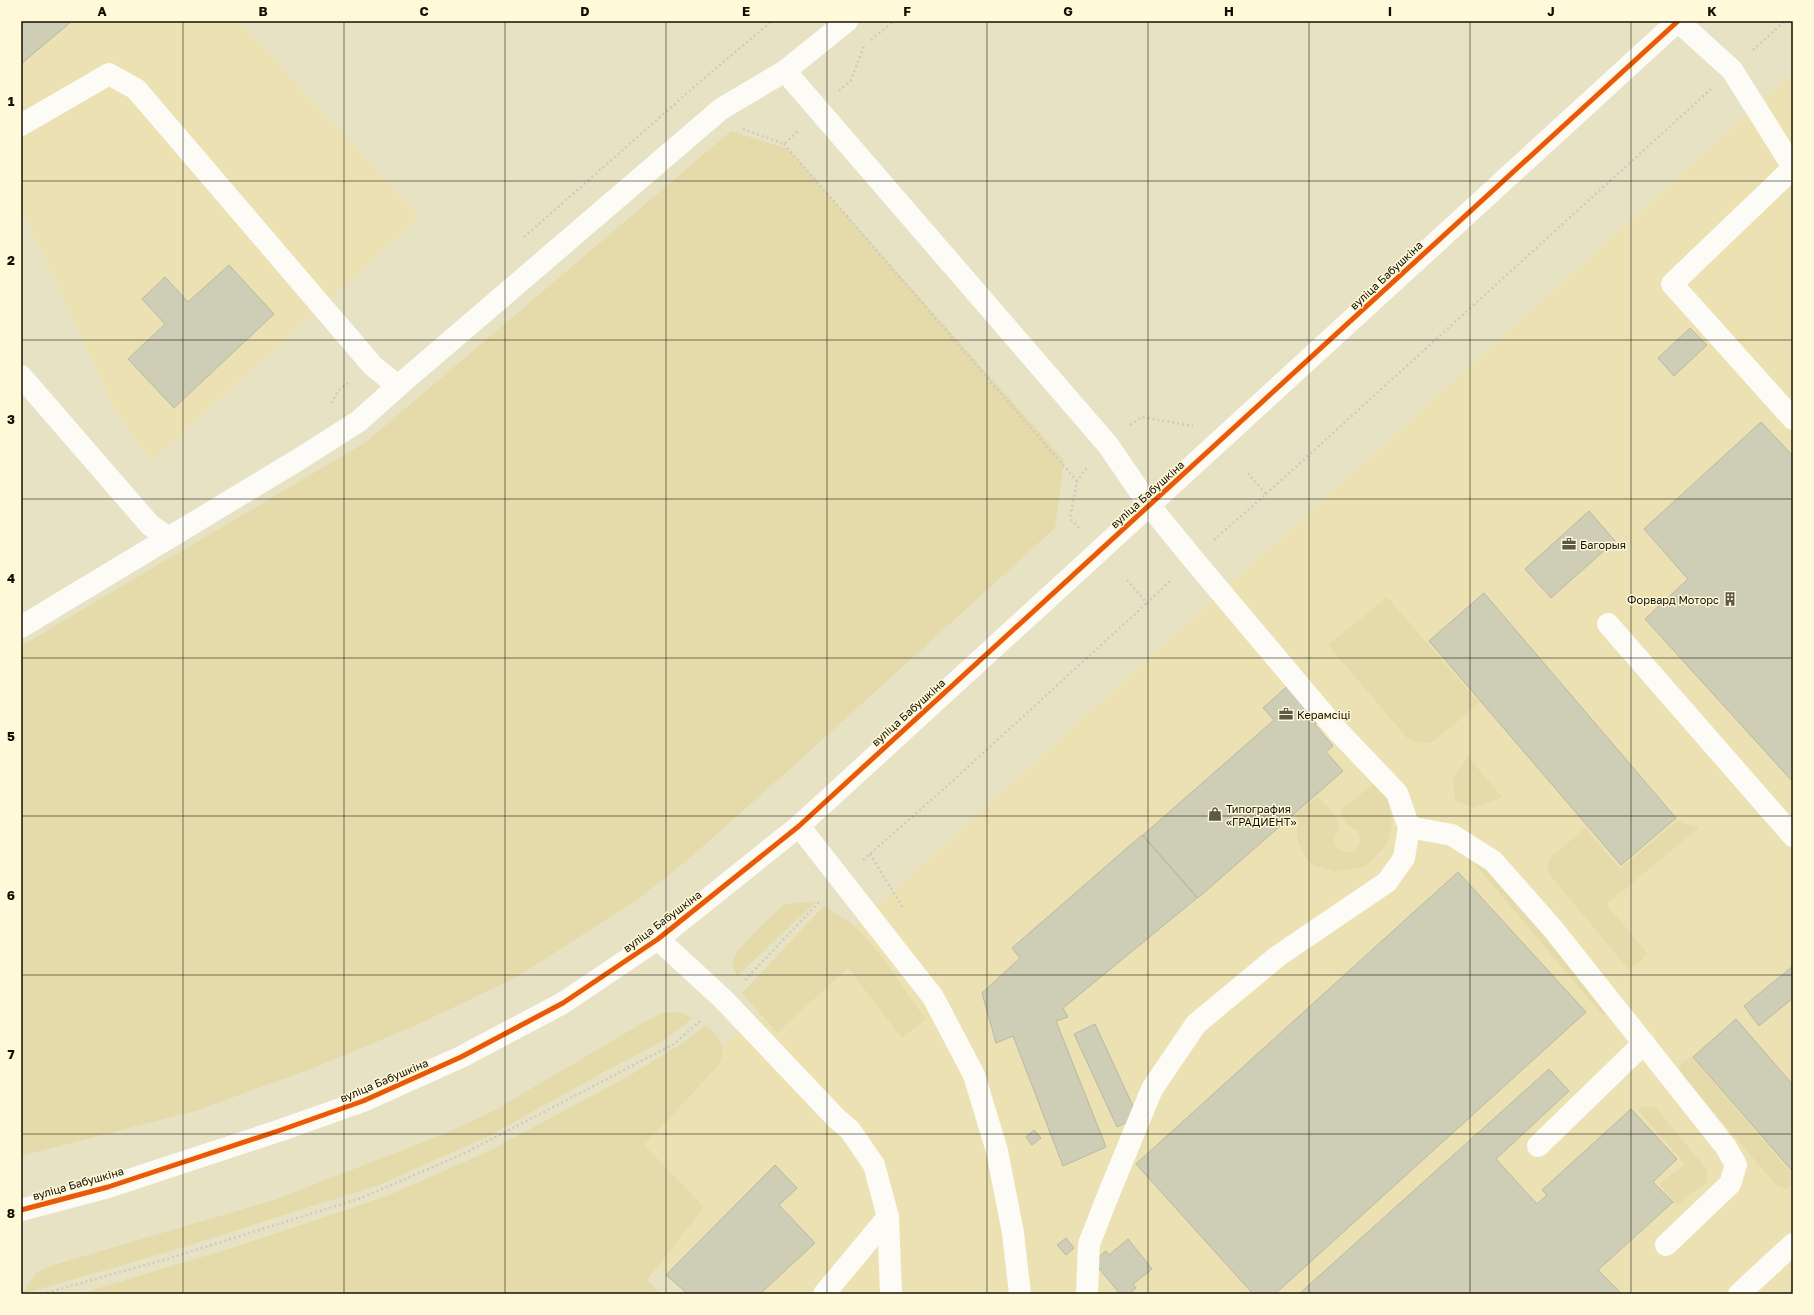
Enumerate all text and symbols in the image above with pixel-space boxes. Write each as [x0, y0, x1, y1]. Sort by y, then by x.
text: A [97, 3, 107, 19]
text: B [258, 3, 268, 19]
text: C [419, 3, 429, 19]
text: D [580, 3, 590, 19]
text: E [742, 3, 750, 19]
text: F [903, 3, 911, 19]
text: G [1063, 3, 1073, 19]
text: H [1224, 3, 1234, 19]
text: I [1388, 3, 1392, 19]
text: J [1547, 3, 1555, 19]
text: K [1707, 3, 1717, 19]
text: 1 [8, 93, 15, 109]
street label: вуліца Бабушкіна [1347, 238, 1425, 312]
text: 2 [7, 252, 15, 268]
text: 3 [7, 411, 15, 427]
street label: вуліца Бабушкіна [1108, 458, 1186, 530]
office icon: Багорыя [1561, 536, 1577, 552]
place label: Багорыя [1580, 538, 1626, 551]
text: 4 [7, 570, 15, 586]
building icon: Форвард Моторс [1722, 591, 1738, 607]
place label: Форвард Моторс [1627, 593, 1719, 606]
street label: вуліца Бабушкіна [869, 676, 947, 748]
office icon: Керамсіці [1278, 706, 1294, 722]
place label: Керамсіці [1297, 708, 1351, 721]
text: 5 [7, 728, 15, 744]
place label: Типография «ГРАДИЕНТ» [1226, 802, 1297, 828]
shop icon: Типография «ГРАДИЕНТ» [1207, 806, 1223, 822]
text: 6 [7, 887, 15, 903]
street label: вуліца Бабушкіна [620, 887, 704, 955]
text: 7 [7, 1046, 15, 1062]
street label: вуліца Бабушкіна [338, 1056, 430, 1104]
street label: вуліца Бабушкіна [31, 1164, 125, 1202]
text: 8 [7, 1205, 15, 1221]

